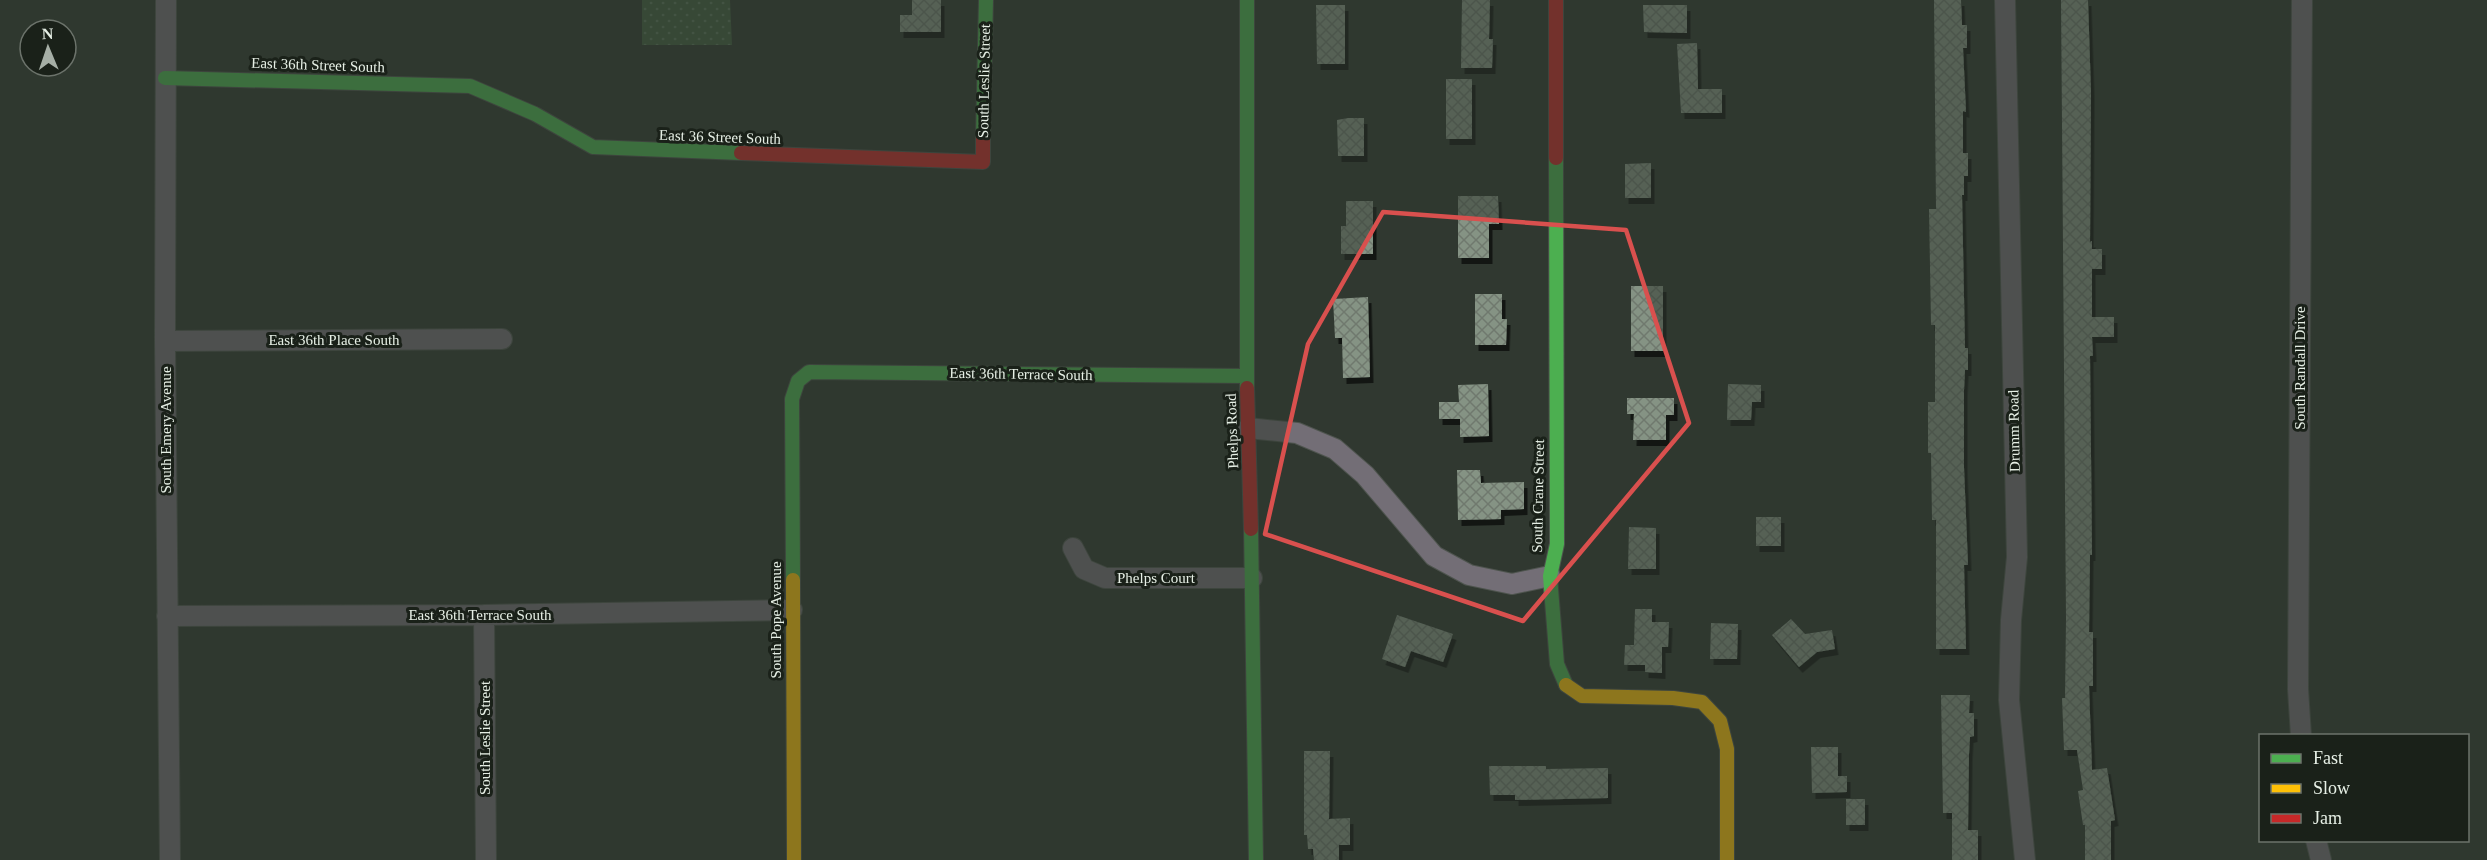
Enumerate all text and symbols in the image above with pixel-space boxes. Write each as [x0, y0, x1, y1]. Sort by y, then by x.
north arrow [18, 18, 78, 78]
street label: South Leslie Street [975, 23, 993, 138]
text: N [41, 25, 54, 42]
street label: East 36th Street South [251, 55, 386, 75]
street label: East 36 Street South [659, 127, 782, 147]
street label: South Randall Drive [2292, 306, 2308, 430]
street label: East 36th Place South [268, 332, 400, 348]
street label: East 36th Terrace South [949, 365, 1093, 383]
street label: South Emery Avenue [158, 366, 174, 494]
street label: Drumm Road [2005, 389, 2023, 472]
street label: Phelps Road [1223, 393, 1241, 469]
street label: South Crane Street [1529, 438, 1547, 553]
street label: South Pope Avenue [768, 561, 784, 679]
street label: Phelps Court [1117, 570, 1196, 586]
street label: East 36th Terrace South [408, 607, 552, 623]
street label: South Leslie Street [477, 680, 493, 795]
legend [2259, 734, 2469, 842]
text: Fast [2313, 748, 2343, 768]
text: Slow [2313, 778, 2350, 798]
text: Jam [2313, 808, 2342, 828]

